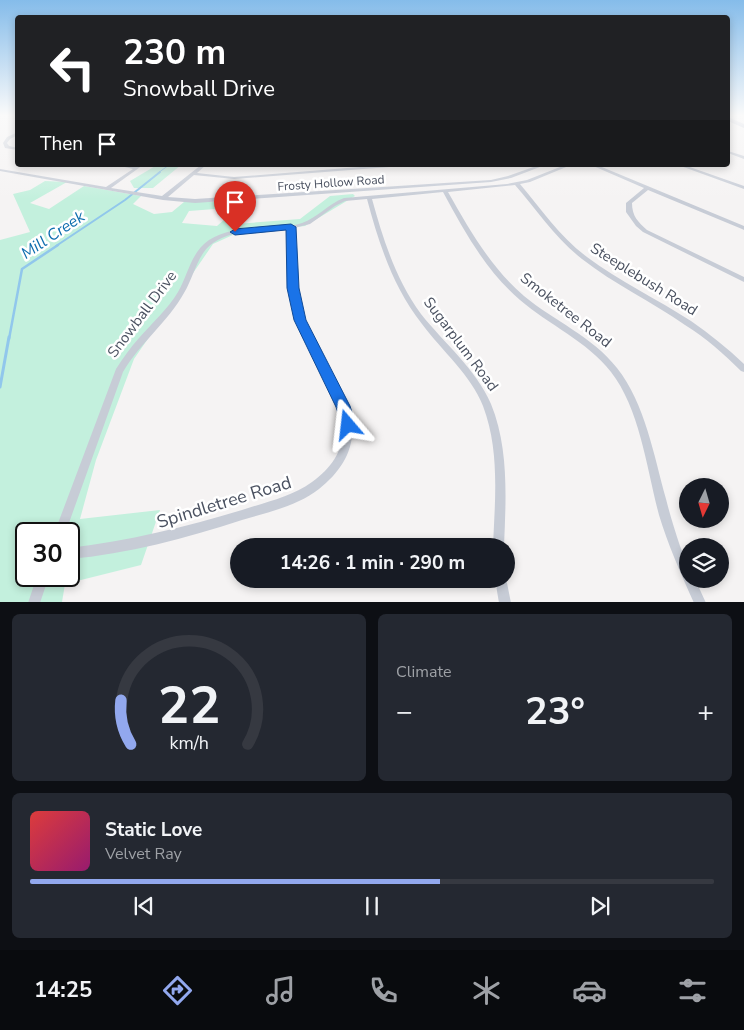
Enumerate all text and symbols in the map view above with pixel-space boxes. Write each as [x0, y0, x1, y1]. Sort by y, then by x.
text: 230 m [123, 29, 226, 76]
icon: left [40, 35, 105, 100]
text: Snowball Drive [123, 74, 275, 104]
icon: arrive [93, 130, 121, 158]
text: Then [40, 131, 83, 157]
street label: Frosty Hollow Road [277, 171, 385, 195]
pin [214, 181, 256, 232]
icon: arrive [221, 188, 249, 216]
water label: Mill Creek [17, 205, 90, 264]
street label: Steeplebush Road [587, 238, 701, 320]
street label: Snowball Drive [103, 267, 181, 361]
street label: Smoketree Road [516, 268, 616, 352]
street label: Sugarplum Road [419, 293, 503, 395]
position arrow [321, 398, 373, 450]
street label: Spindletree Road [154, 470, 294, 534]
north arrow [679, 478, 729, 528]
map controls [679, 478, 729, 588]
speed limit sign: 30 [15, 522, 80, 587]
button: layers [679, 538, 729, 588]
text: 14:26 · 1 min · 290 m [280, 550, 465, 576]
text: Climate [396, 661, 451, 683]
text: 22 [158, 670, 220, 741]
text: 23° [525, 686, 585, 737]
text: − [396, 693, 413, 731]
text: + [697, 693, 714, 731]
text: km/h [169, 731, 209, 755]
text: Static Love [105, 817, 202, 843]
text: Velvet Ray [105, 843, 182, 865]
icon: previous [130, 892, 158, 920]
icon: pause [358, 892, 386, 920]
icon: next [586, 892, 614, 920]
icon: directions [160, 973, 195, 1008]
icon: music [263, 973, 298, 1008]
icon: phone [366, 973, 401, 1008]
icon: climate [469, 973, 504, 1008]
icon: car [572, 973, 607, 1008]
icon: filters [675, 973, 710, 1008]
text: 14:25 [34, 975, 92, 1005]

